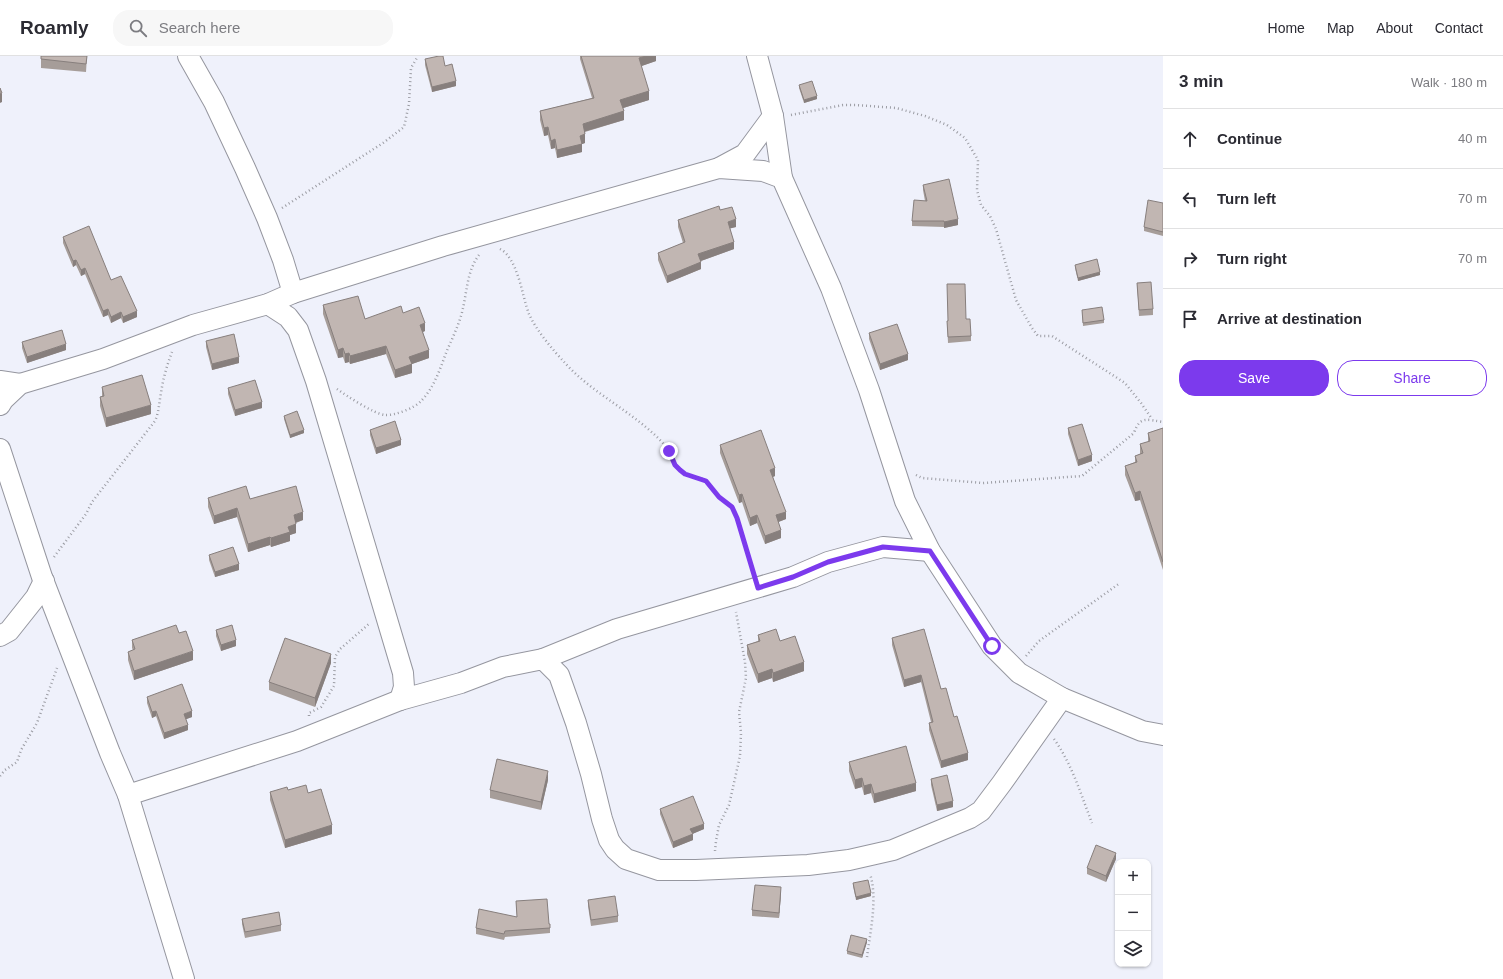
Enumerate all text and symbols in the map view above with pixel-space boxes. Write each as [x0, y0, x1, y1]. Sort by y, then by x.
search box [113, 10, 393, 46]
text: Roamly [20, 17, 89, 38]
icon: search [127, 17, 149, 39]
text: Search here [159, 19, 240, 36]
text: Home [1268, 20, 1305, 36]
text: Map [1327, 20, 1354, 36]
text: About [1376, 20, 1413, 36]
text: Contact [1435, 20, 1483, 36]
text: 3 min [1179, 72, 1223, 91]
text: Walk · 180 m [1411, 75, 1487, 90]
icon: ahead [1179, 128, 1201, 150]
text: Continue [1217, 130, 1282, 147]
text: 40 m [1458, 131, 1487, 146]
icon: left [1179, 188, 1201, 210]
text: Turn left [1217, 190, 1276, 207]
text: 70 m [1458, 191, 1487, 206]
icon: right [1179, 248, 1201, 270]
text: Turn right [1217, 250, 1287, 267]
text: 70 m [1458, 251, 1487, 266]
icon: arrive [1179, 308, 1201, 330]
text: Arrive at destination [1217, 310, 1362, 327]
button: Save [1179, 360, 1329, 396]
button: Share [1337, 360, 1487, 396]
route end [660, 442, 678, 460]
route start [983, 637, 1001, 655]
map controls [1115, 859, 1151, 967]
button: + [1115, 859, 1151, 895]
button: − [1115, 895, 1151, 931]
button: layers [1115, 931, 1151, 967]

